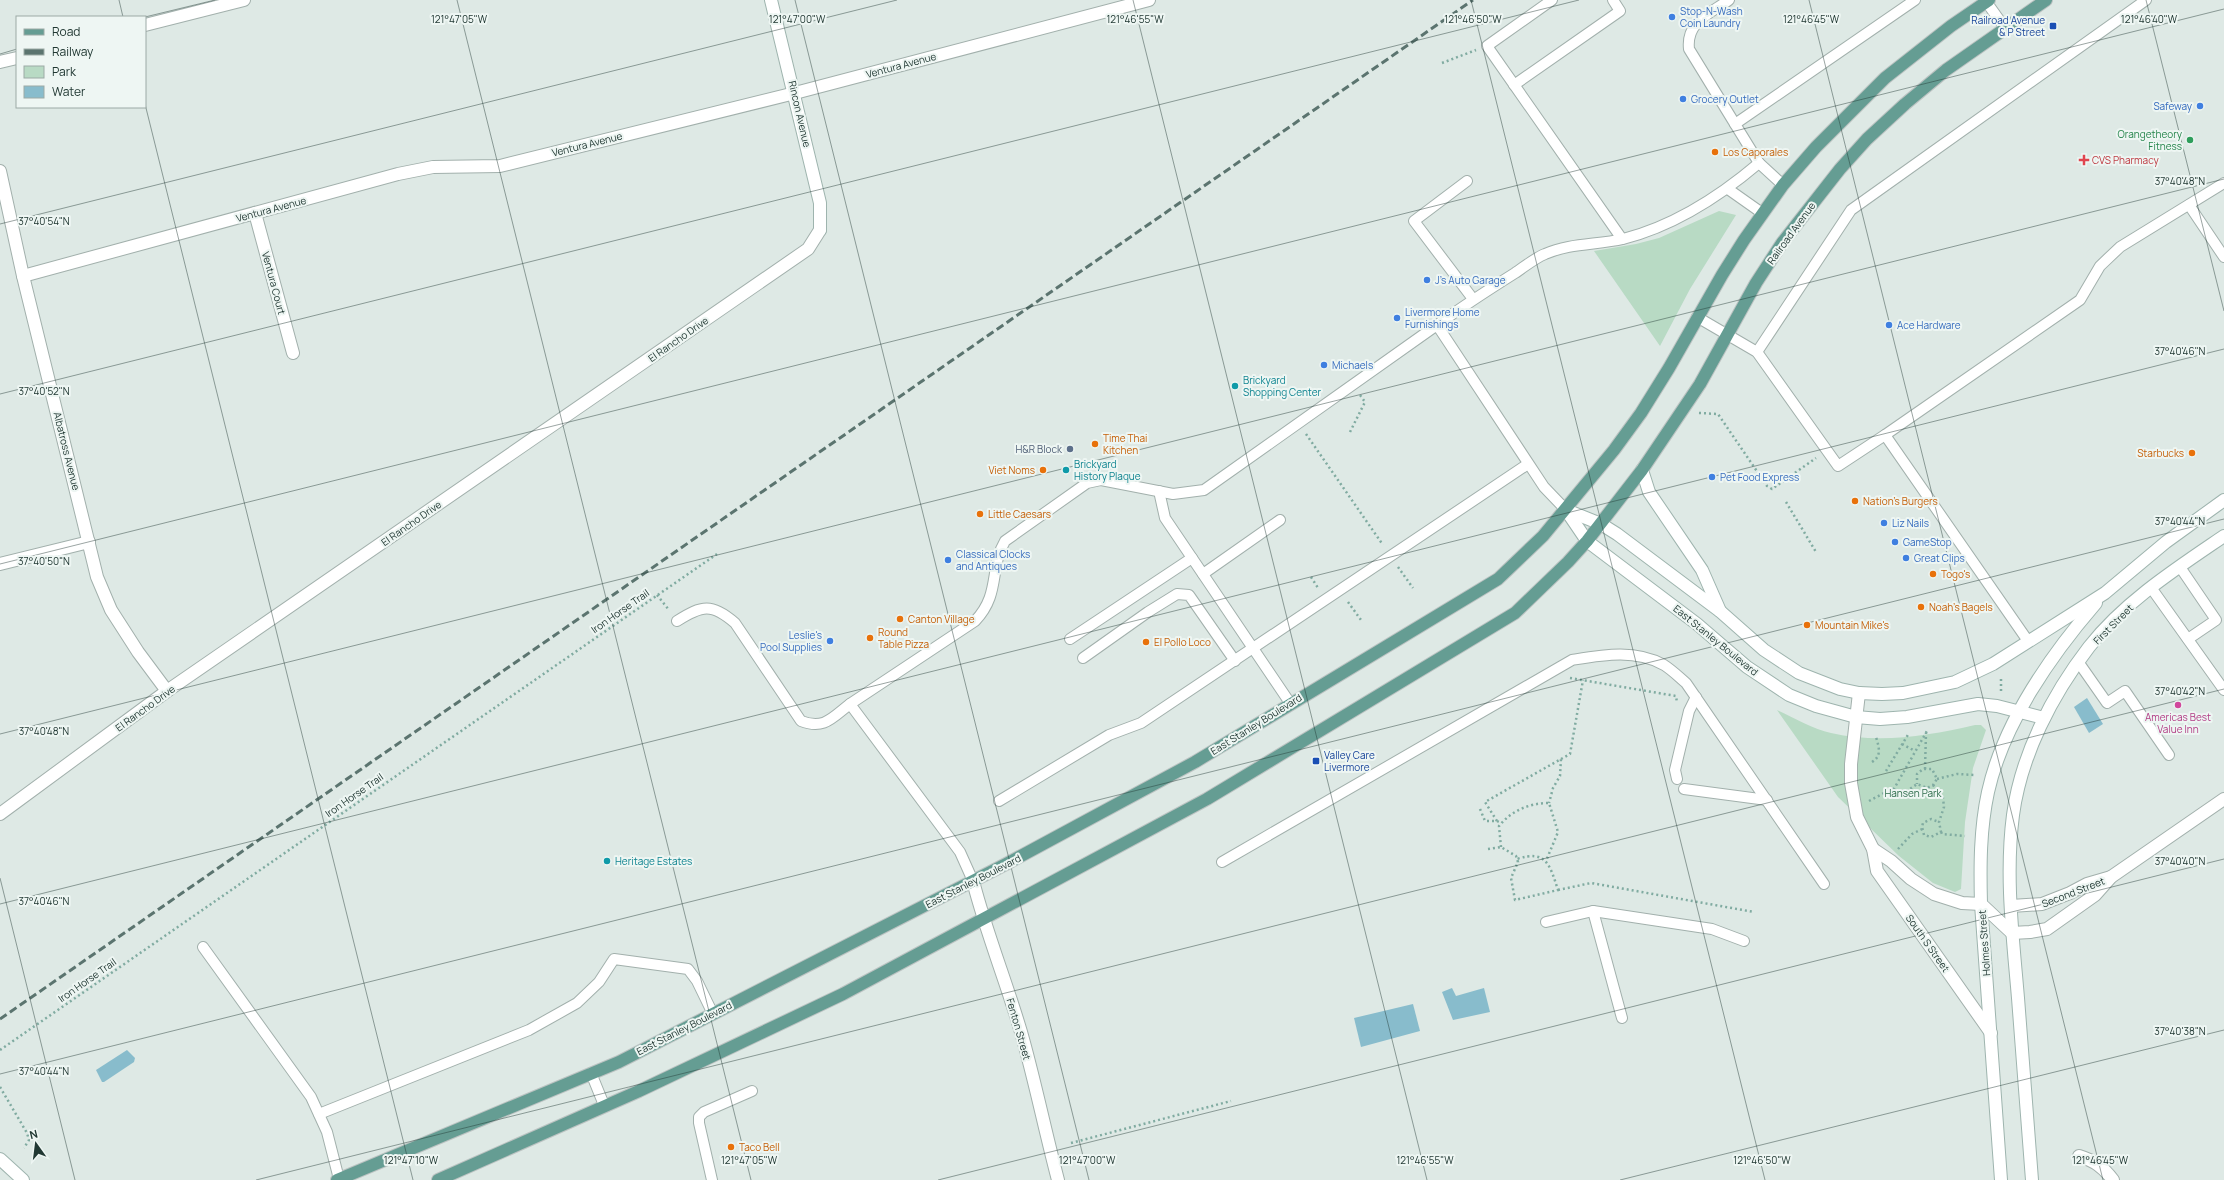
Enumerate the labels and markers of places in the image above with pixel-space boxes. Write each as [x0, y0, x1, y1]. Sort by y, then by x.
place label: Stop-N-Wash Coin Laundry [1680, 4, 1743, 30]
marker: Stop-N-Wash Coin Laundry [1667, 12, 1677, 22]
place label: Railroad Avenue & P Street [1971, 13, 2045, 39]
marker: Railroad Avenue & P Street [2048, 21, 2058, 31]
place label: Grocery Outlet [1691, 92, 1759, 106]
marker: Grocery Outlet [1678, 94, 1688, 104]
place label: Safeway [2153, 99, 2193, 113]
marker: Safeway [2195, 101, 2205, 111]
place label: Orangetheory Fitness [2118, 127, 2183, 153]
marker: Orangetheory Fitness [2185, 135, 2195, 145]
place label: Los Caporales [1723, 145, 1788, 159]
marker: Los Caporales [1710, 147, 1720, 157]
place label: CVS Pharmacy [2092, 153, 2159, 167]
marker: CVS Pharmacy [2079, 155, 2089, 165]
place label: J's Auto Garage [1435, 273, 1506, 287]
marker: J's Auto Garage [1422, 275, 1432, 285]
place label: Livermore Home Furnishings [1405, 305, 1480, 331]
marker: Livermore Home Furnishings [1392, 313, 1402, 323]
place label: Ace Hardware [1897, 318, 1961, 332]
marker: Ace Hardware [1884, 320, 1894, 330]
place label: Michaels [1332, 358, 1373, 372]
marker: Michaels [1319, 360, 1329, 370]
place label: Brickyard Shopping Center [1243, 373, 1321, 399]
marker: Brickyard Shopping Center [1230, 381, 1240, 391]
place label: Time Thai Kitchen [1103, 431, 1147, 457]
marker: Time Thai Kitchen [1090, 439, 1100, 449]
place label: H&R Block [1015, 442, 1063, 456]
marker: H&R Block [1065, 444, 1075, 454]
place label: Starbucks [2137, 446, 2184, 460]
marker: Starbucks [2187, 448, 2197, 458]
place label: Brickyard History Plaque [1074, 457, 1141, 483]
place label: Viet Noms [988, 463, 1035, 477]
marker: Viet Noms [1038, 465, 1048, 475]
marker: Brickyard History Plaque [1061, 465, 1071, 475]
place label: Pet Food Express [1720, 470, 1799, 484]
marker: Pet Food Express [1707, 472, 1717, 482]
place label: Nation's Burgers [1863, 494, 1938, 508]
marker: Nation's Burgers [1850, 496, 1860, 506]
place label: Little Caesars [988, 507, 1051, 521]
marker: Little Caesars [975, 509, 985, 519]
place label: Liz Nails [1892, 516, 1929, 530]
marker: Liz Nails [1879, 518, 1889, 528]
place label: GameStop [1903, 535, 1952, 549]
marker: GameStop [1890, 537, 1900, 547]
place label: Classical Clocks and Antiques [956, 547, 1030, 573]
place label: Great Clips [1914, 551, 1965, 565]
marker: Great Clips [1901, 553, 1911, 563]
marker: Classical Clocks and Antiques [943, 555, 953, 565]
place label: Togo's [1941, 567, 1970, 581]
marker: Togo's [1928, 569, 1938, 579]
place label: Noah's Bagels [1929, 600, 1993, 614]
marker: Noah's Bagels [1916, 602, 1926, 612]
place label: Canton Village [908, 612, 975, 626]
marker: Canton Village [895, 614, 905, 624]
place label: Mountain Mike's [1815, 618, 1889, 632]
marker: Mountain Mike's [1802, 620, 1812, 630]
place label: Round Table Pizza [878, 625, 929, 651]
place label: Leslie's Pool Supplies [760, 628, 822, 654]
marker: Round Table Pizza [865, 633, 875, 643]
place label: El Pollo Loco [1154, 635, 1211, 649]
marker: Leslie's Pool Supplies [825, 636, 835, 646]
marker: El Pollo Loco [1141, 637, 1151, 647]
marker: Americas Best Value Inn [2173, 700, 2183, 710]
place label: Americas Best Value Inn [2145, 710, 2211, 736]
place label: Valley Care Livermore [1324, 748, 1375, 774]
marker: Valley Care Livermore [1311, 756, 1321, 766]
place label: Heritage Estates [615, 854, 692, 868]
marker: Heritage Estates [602, 856, 612, 866]
place label: Taco Bell [739, 1140, 780, 1154]
marker: Taco Bell [726, 1142, 736, 1152]

